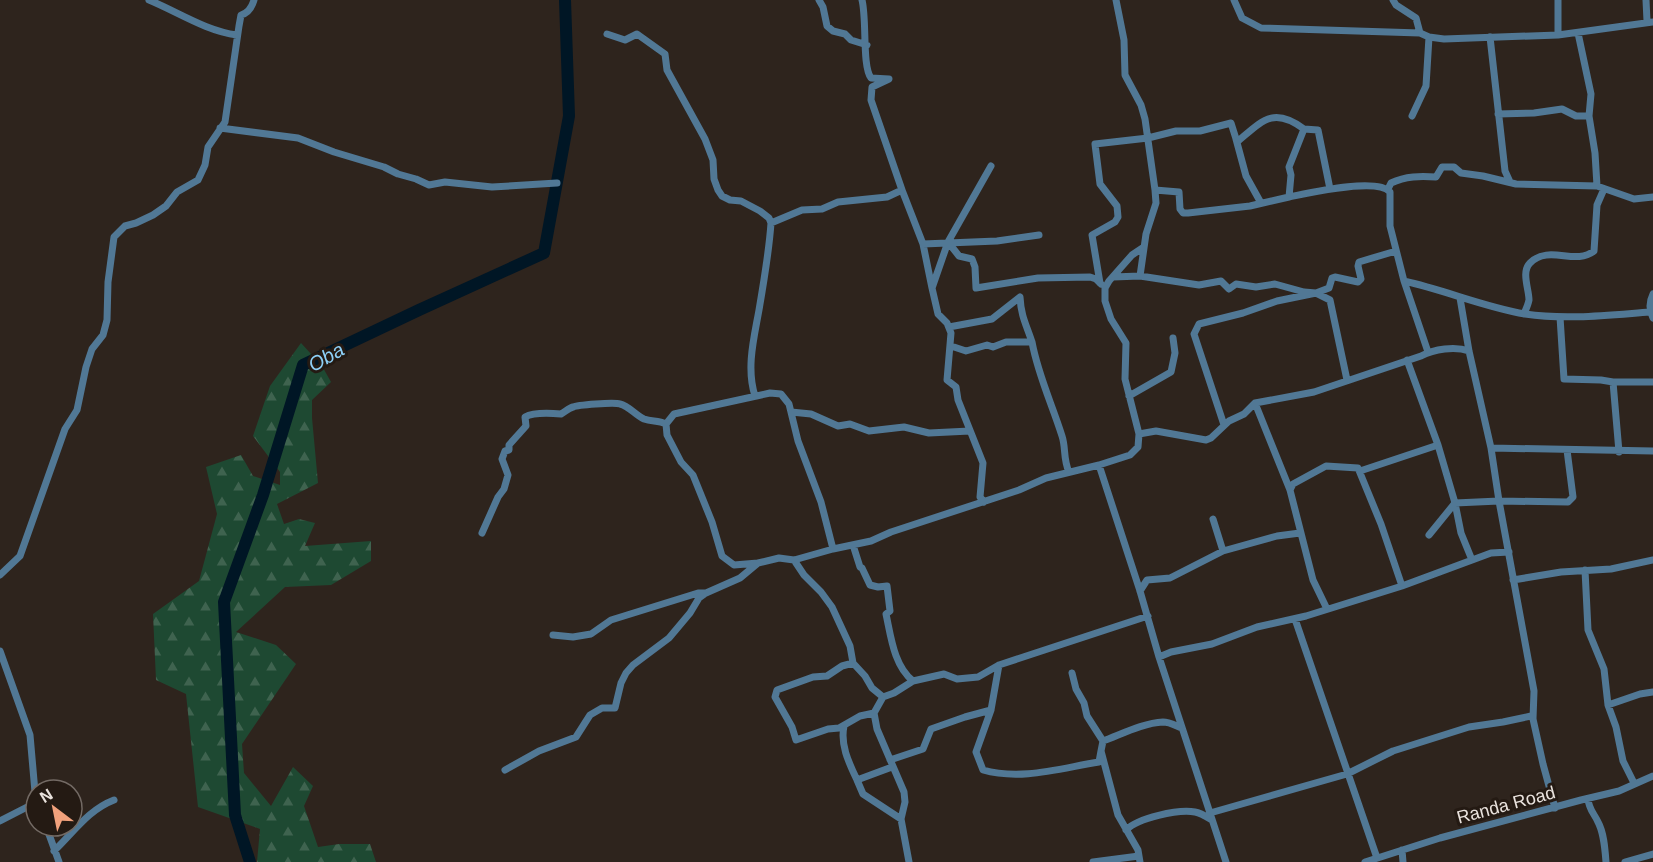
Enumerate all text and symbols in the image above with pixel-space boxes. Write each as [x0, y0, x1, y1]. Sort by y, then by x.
water label: Oba [304, 338, 348, 376]
north arrow [24, 778, 84, 838]
street label: Randa Road [1455, 782, 1557, 828]
text: N [37, 785, 56, 806]

